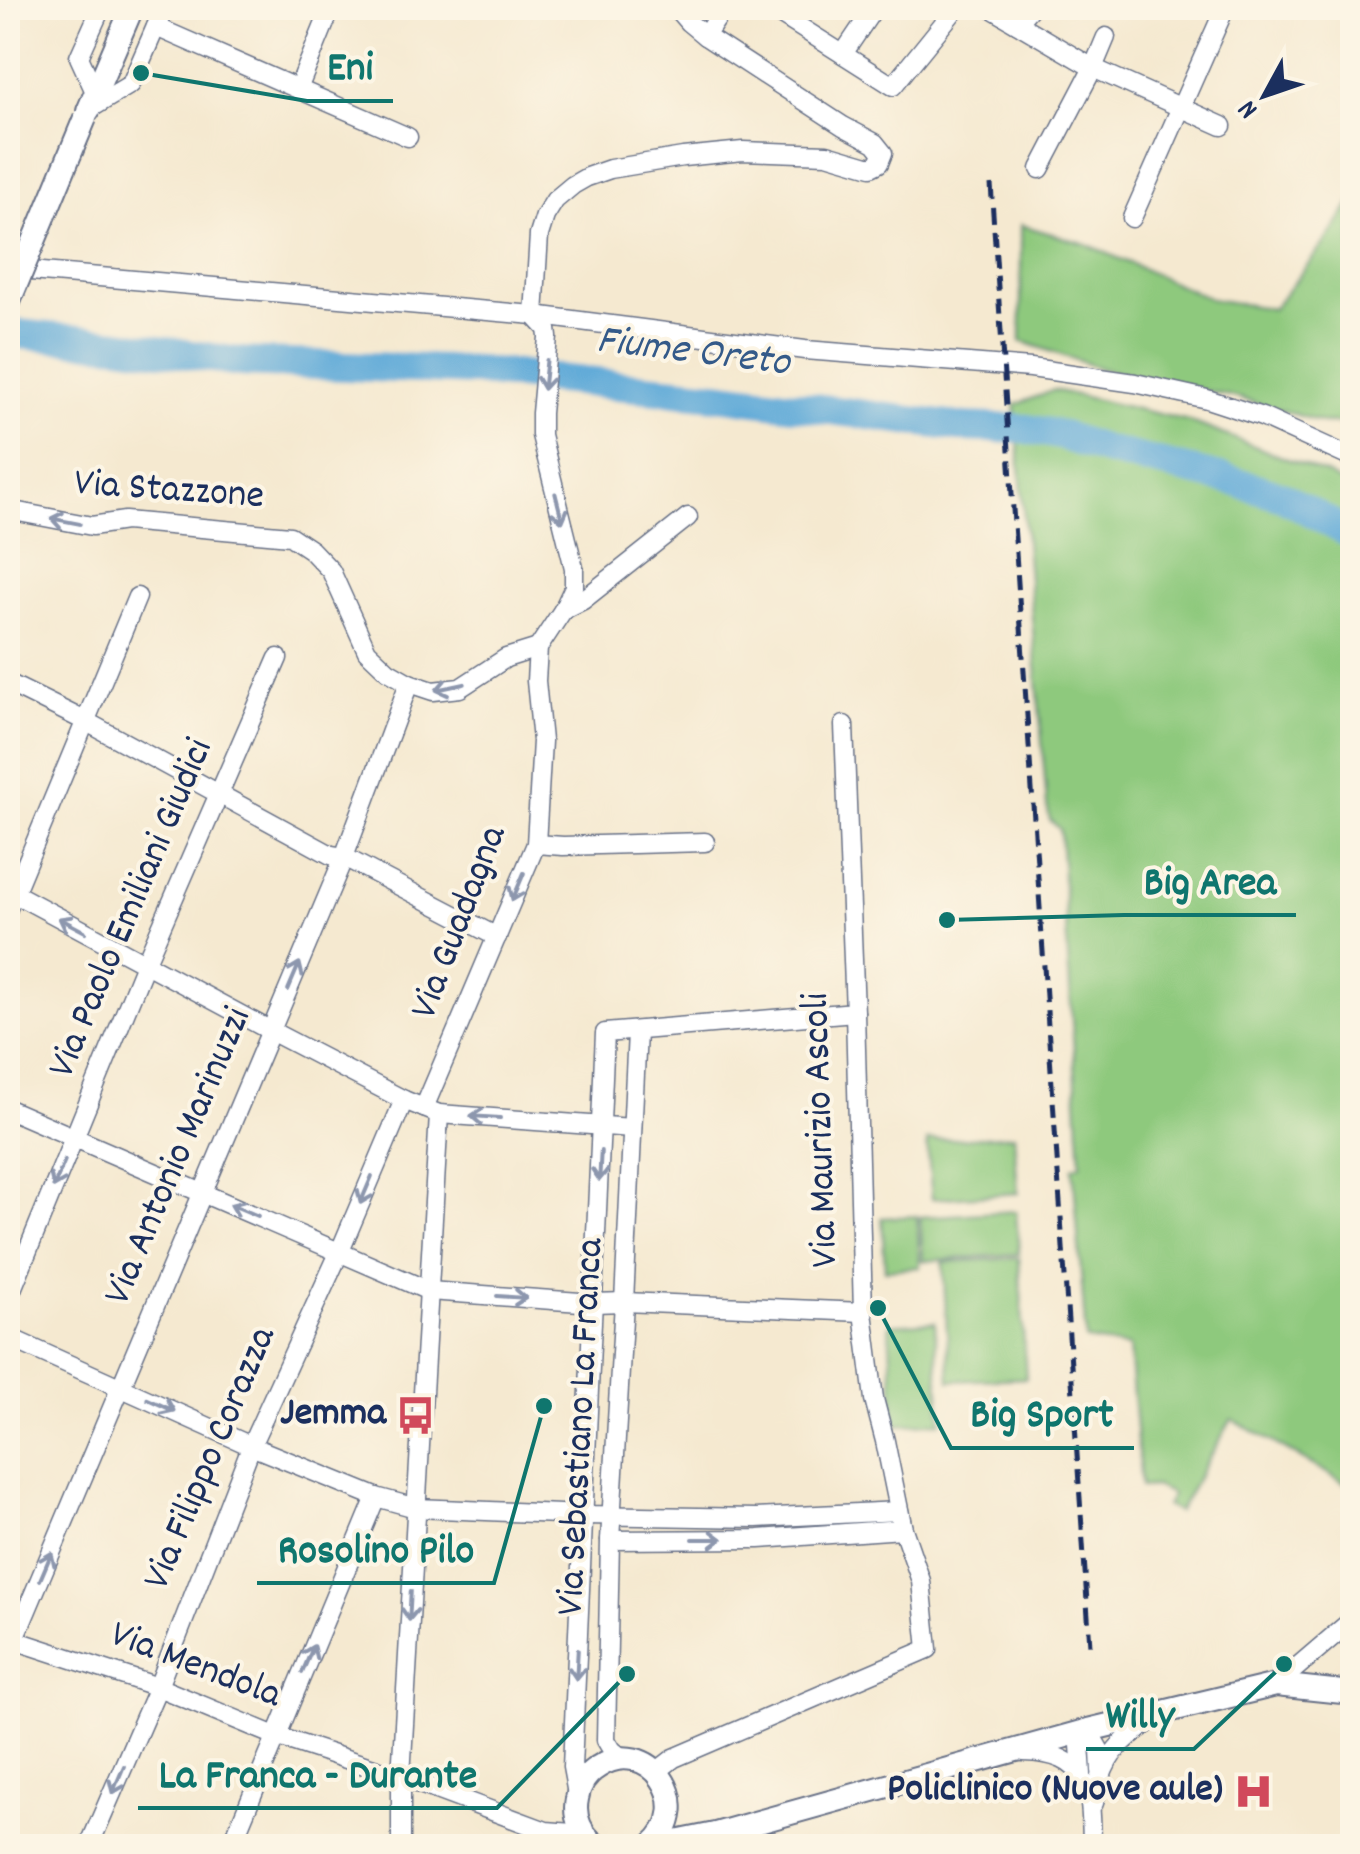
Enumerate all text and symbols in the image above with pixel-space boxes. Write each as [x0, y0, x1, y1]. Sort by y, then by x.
callout: Eni [307, 29, 393, 101]
text: Eni [327, 41, 373, 101]
north arrow [1215, 45, 1315, 145]
text: N [1230, 90, 1269, 126]
water label: Fiume Oreto [593, 312, 795, 396]
one-way arrow [535, 358, 554, 390]
street label: Via Stazzone [72, 457, 266, 527]
one-way arrow [551, 491, 569, 523]
one-way arrow [49, 511, 82, 530]
one-way arrow [435, 678, 467, 697]
street label: Via Paolo Emiliani Giudici [36, 731, 230, 1087]
street label: Via Guadagna [398, 817, 524, 1028]
callout: Big Area [1124, 843, 1296, 915]
text: Big Area [1144, 856, 1277, 916]
one-way arrow [508, 871, 526, 902]
one-way arrow [58, 914, 88, 934]
one-way arrow [286, 961, 304, 992]
street label: Via Maurizio Ascoli [790, 992, 856, 1268]
street label: Via Antonio Marinuzzi [92, 1000, 268, 1314]
one-way arrow [470, 1108, 502, 1127]
one-way arrow [591, 1149, 610, 1181]
one-way arrow [49, 1158, 67, 1189]
one-way arrow [356, 1174, 374, 1205]
one-way arrow [229, 1200, 260, 1218]
street label: Via Sebastiano La Franca [545, 1236, 621, 1617]
one-way arrow [495, 1288, 527, 1307]
street label: Via Filippo Corazza [131, 1318, 294, 1599]
callout: Big Sport [951, 1376, 1134, 1448]
place label: Jemma [280, 1387, 387, 1444]
text: Big Sport [970, 1388, 1114, 1448]
bus stop icon: Jemma [395, 1394, 437, 1436]
one-way arrow [145, 1397, 176, 1415]
callout: Rosolino Pilo [257, 1511, 494, 1583]
text: Rosolino Pilo [278, 1524, 474, 1584]
one-way arrow [691, 1530, 723, 1549]
one-way arrow [38, 1551, 56, 1582]
one-way arrow [400, 1589, 419, 1621]
street label: Via Mendola [101, 1608, 290, 1726]
one-way arrow [300, 1644, 318, 1675]
one-way arrow [567, 1649, 586, 1681]
callout: Willy [1086, 1677, 1194, 1749]
text: Willy [1106, 1689, 1176, 1749]
callout: La Franca - Durante [138, 1736, 497, 1808]
text: La Franca - Durante [159, 1749, 477, 1809]
place label: Policlinico (Nuove aule) [887, 1763, 1223, 1820]
one-way arrow [108, 1764, 126, 1795]
hospital icon: Policlinico (Nuove aule) [1232, 1770, 1274, 1812]

